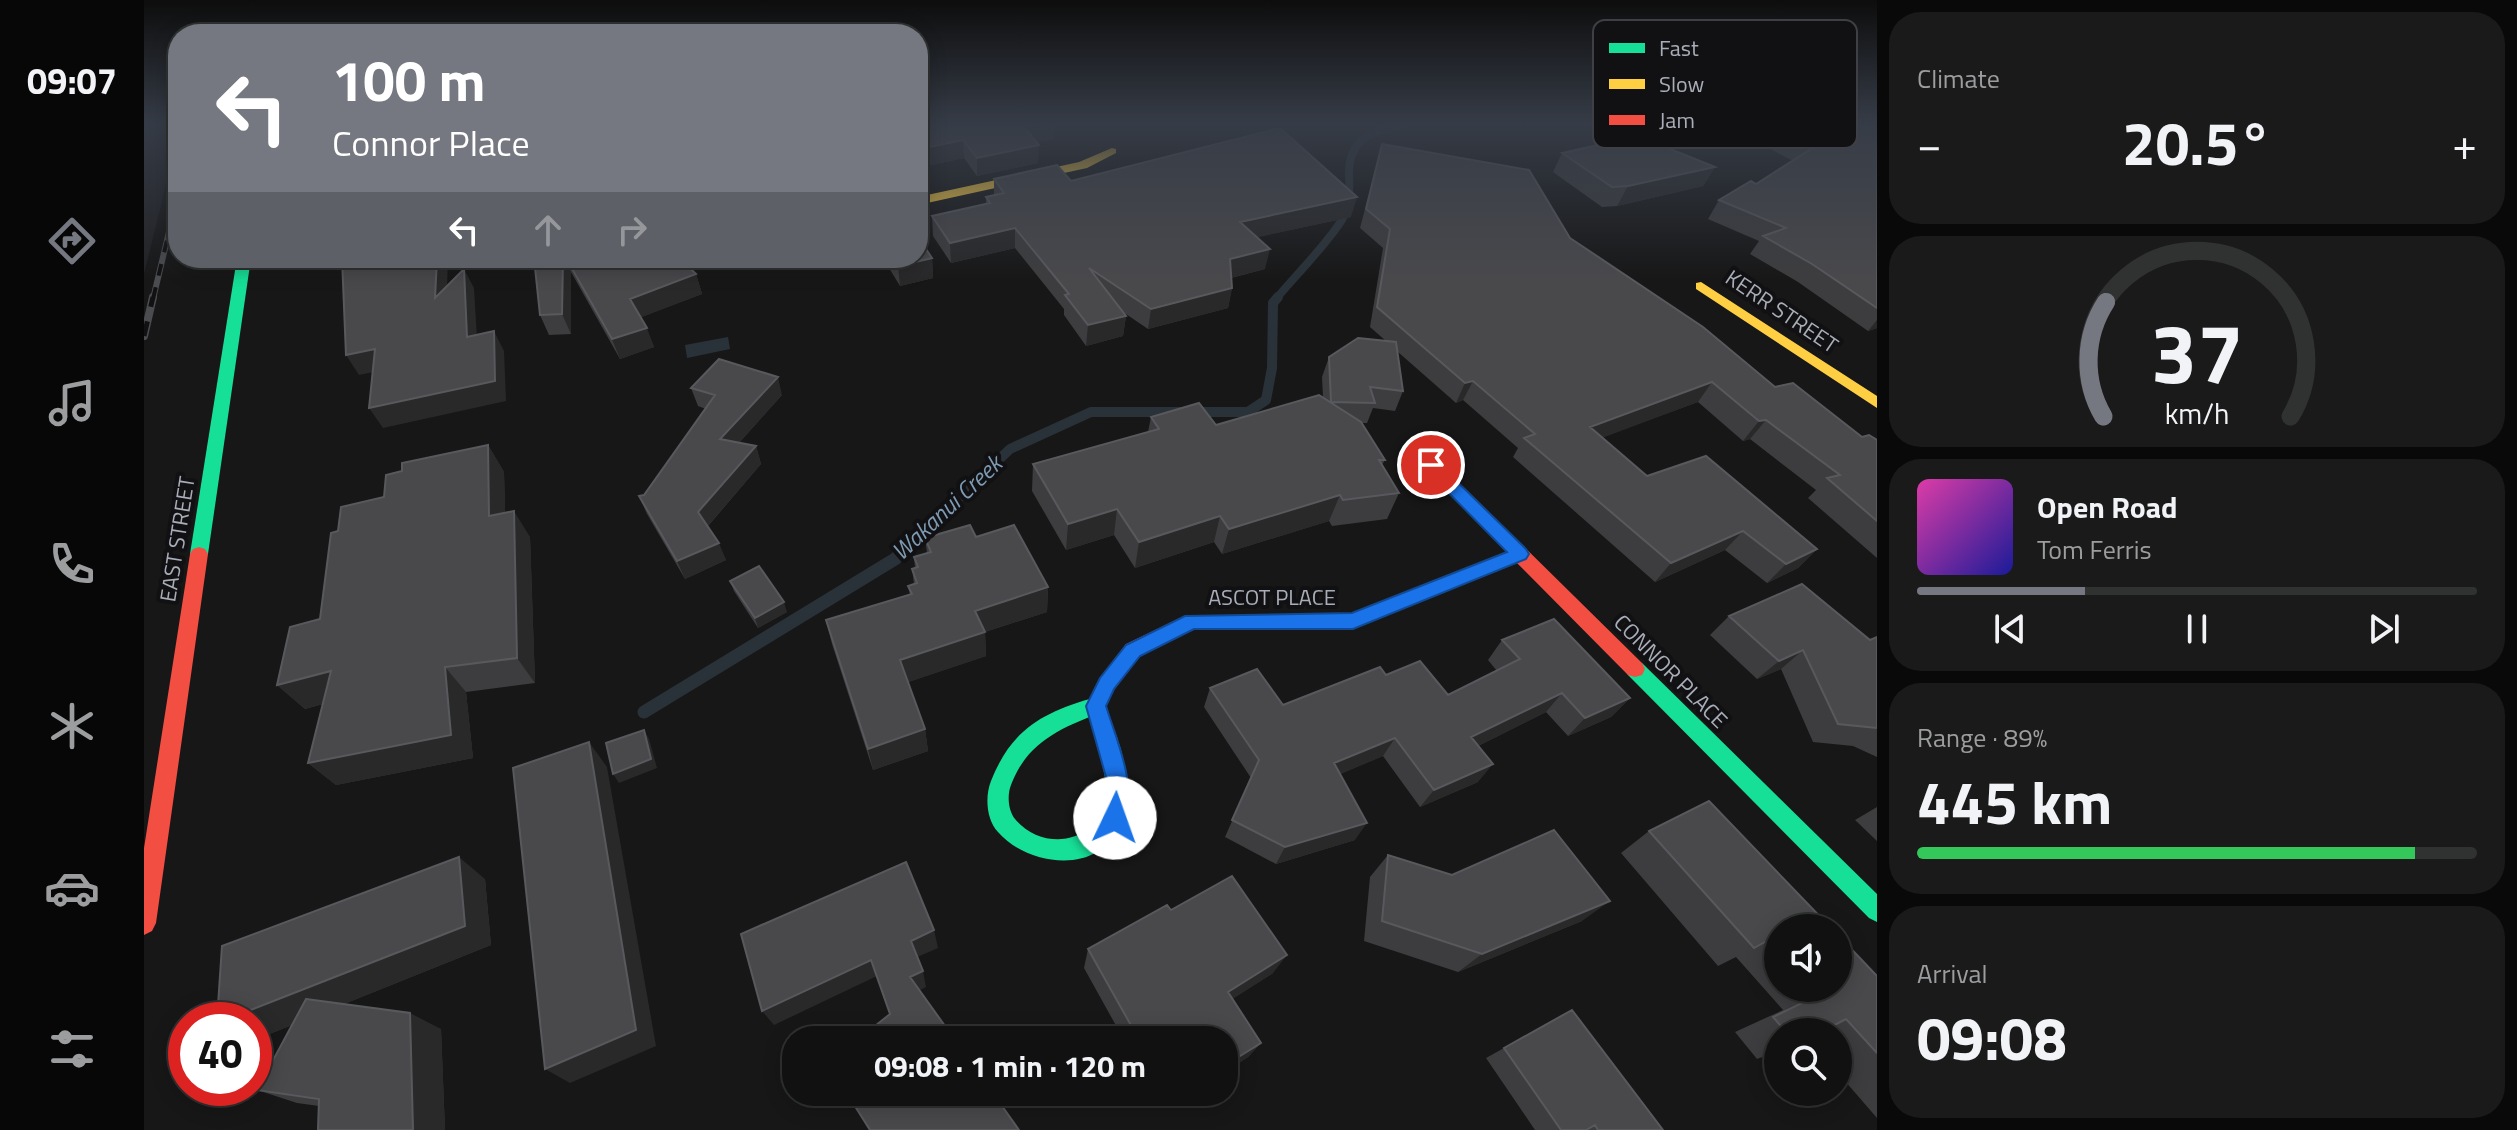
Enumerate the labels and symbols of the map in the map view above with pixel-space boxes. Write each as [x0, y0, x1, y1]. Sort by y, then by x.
legend [1593, 20, 1857, 148]
text: Fast [1659, 31, 1699, 65]
text: Slow [1659, 67, 1705, 101]
text: Jam [1659, 103, 1695, 137]
street label: KERR STREET [1719, 261, 1846, 362]
pin [1397, 431, 1465, 499]
water label: Wakanui Creek [883, 444, 1012, 568]
street label: EAST STREET [150, 473, 204, 604]
street label: ASCOT PLACE [1208, 580, 1336, 614]
street label: CONNOR PLACE [1606, 606, 1736, 736]
position arrow [1073, 776, 1157, 860]
speed limit sign: 40 [168, 1002, 272, 1106]

